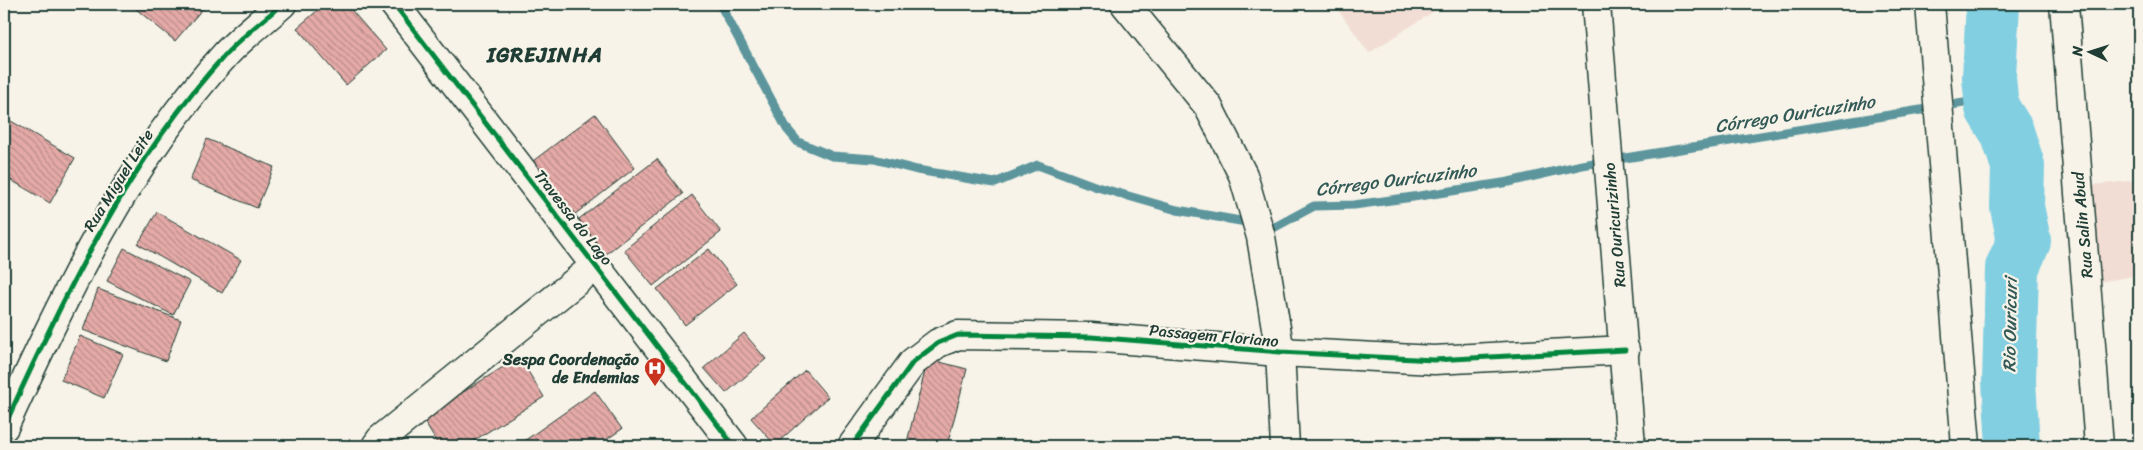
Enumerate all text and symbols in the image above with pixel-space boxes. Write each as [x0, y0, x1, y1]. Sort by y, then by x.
north arrow [2066, 28, 2116, 78]
district label: IGREJINHA [486, 36, 603, 74]
text: N [2065, 45, 2090, 58]
water label: Córrego Ouricuzinho [1713, 85, 1879, 142]
street label: Rua Miguel Leite [75, 123, 162, 237]
water label: Córrego Ouricuzinho [1314, 154, 1480, 206]
street label: Rua Ouricurizinho [1595, 161, 1634, 289]
street label: Travessa do Lago [526, 163, 621, 272]
street label: Rua Salin Abud [2063, 169, 2102, 279]
water label: Rio Ouricuri [1993, 274, 2027, 372]
street label: Passagem Floriano [1148, 315, 1280, 356]
place label: Sespa Coordenação de Endemias [502, 345, 640, 392]
hospital icon: Sespa Coordenação de Endemias [643, 356, 667, 387]

